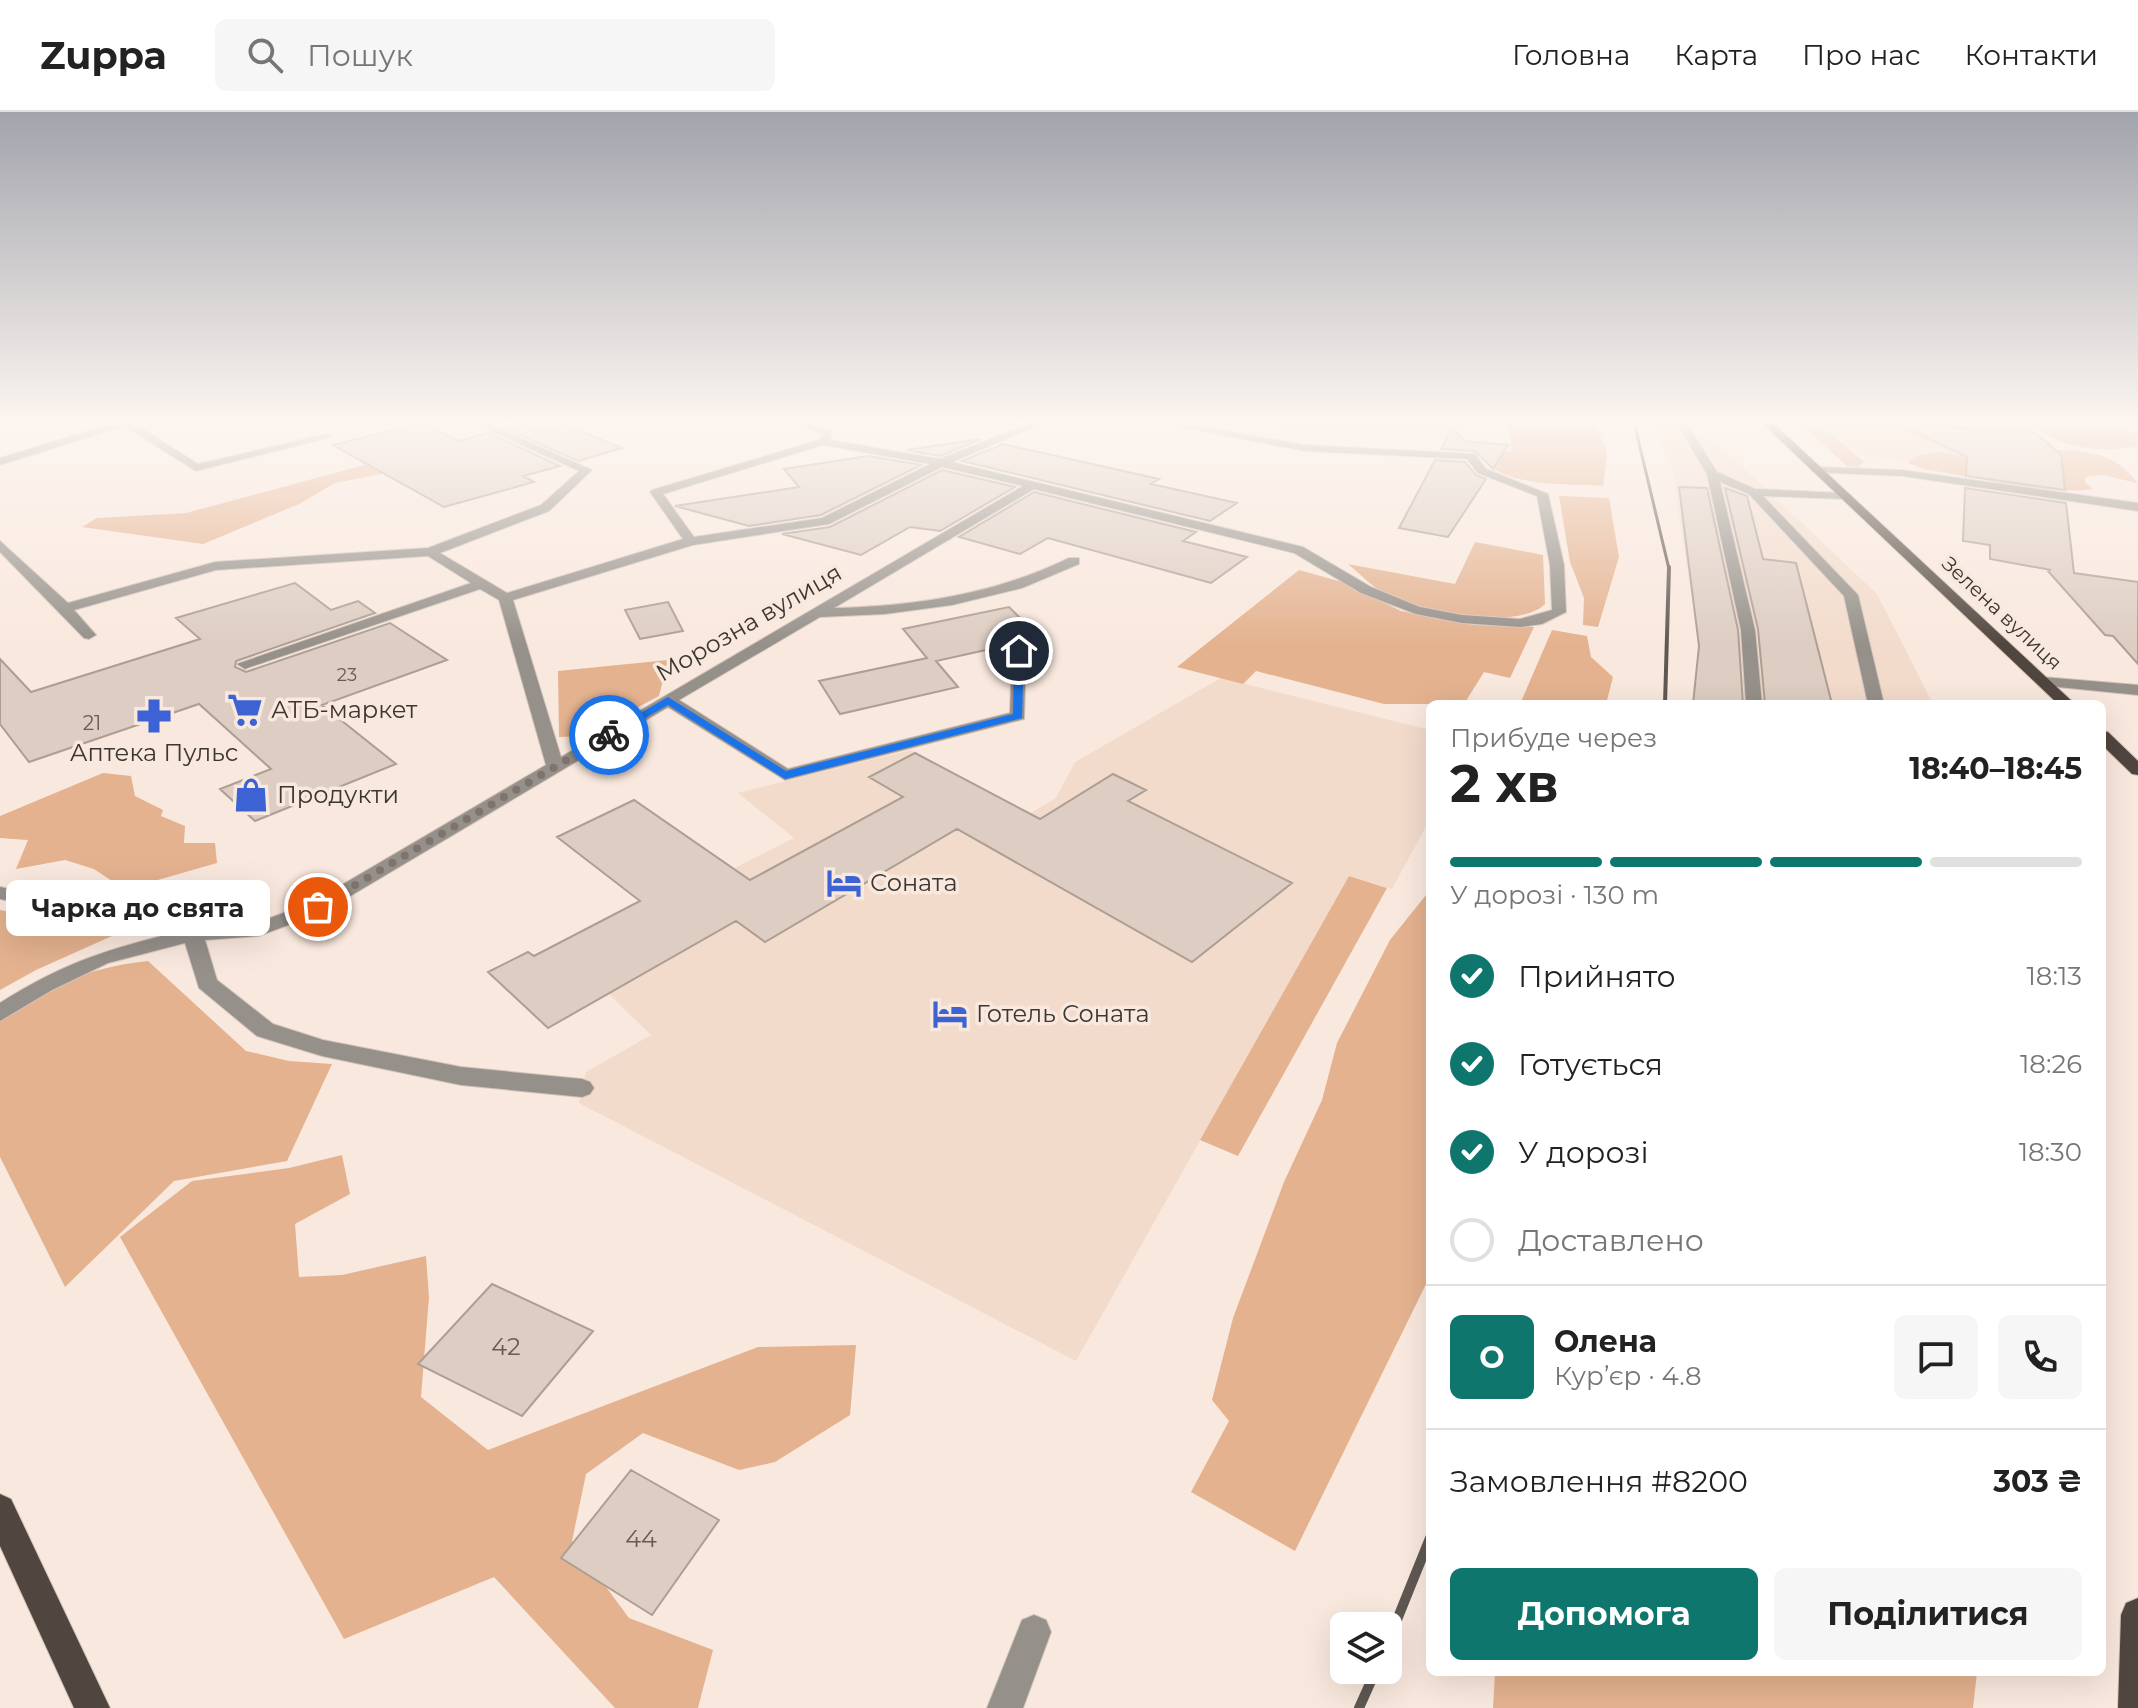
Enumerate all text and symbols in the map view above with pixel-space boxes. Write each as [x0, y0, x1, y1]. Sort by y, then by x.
search box [215, 19, 775, 91]
text: Zuppa [40, 32, 167, 79]
icon: search [243, 33, 287, 77]
text: Пошук [307, 37, 413, 74]
text: Головна [1512, 38, 1630, 72]
text: Карта [1674, 38, 1758, 72]
text: Про нас [1802, 38, 1920, 72]
text: Контакти [1964, 38, 2098, 72]
street label: Зелена вулиця [1937, 551, 2067, 675]
street label: Морозна вулиця [651, 558, 847, 687]
pin [985, 617, 1053, 685]
icon: home [997, 629, 1041, 673]
house number: 23 [337, 664, 357, 686]
supermarket icon: АТБ-маркет [226, 691, 264, 729]
place label: АТБ-маркет [271, 695, 418, 724]
courier [569, 695, 649, 775]
pharmacy icon: Аптека Пульс [135, 697, 173, 735]
house number: 21 [83, 711, 101, 735]
icon: bike [587, 713, 631, 757]
text: Прибуде через [1450, 722, 1657, 754]
place label: Аптека Пульс [70, 738, 238, 767]
text: 18:40–18:45 [1909, 750, 2082, 787]
text: 2 хв [1450, 752, 1559, 815]
shop icon: Продукти [232, 776, 270, 814]
place label: Продукти [277, 780, 399, 809]
hotel icon: Соната [825, 864, 863, 902]
place label: Соната [870, 868, 957, 897]
pin [284, 873, 352, 941]
callout: Чарка до свята [6, 879, 270, 935]
text: У дорозі · 130 m [1450, 879, 1659, 911]
icon: bag [296, 885, 340, 929]
text: Чарка до свята [32, 892, 244, 924]
icon: check [1450, 954, 1494, 998]
text: Прийнято [1518, 958, 1676, 995]
text: 18:13 [2026, 960, 2082, 992]
hotel icon: Готель Соната [931, 995, 969, 1033]
place label: Готель Соната [976, 999, 1149, 1028]
icon: check [1450, 1042, 1494, 1086]
text: Готується [1518, 1046, 1663, 1083]
text: 18:26 [2020, 1048, 2082, 1080]
icon: check [1450, 1130, 1494, 1174]
text: У дорозі [1518, 1134, 1649, 1171]
text: 18:30 [2019, 1136, 2082, 1168]
text: Доставлено [1518, 1222, 1704, 1259]
button: chat [1894, 1315, 1978, 1399]
button: phone [1998, 1315, 2082, 1399]
text: Олена [1554, 1323, 1657, 1360]
house number: 42 [491, 1332, 521, 1361]
text: О [1479, 1339, 1505, 1376]
text: Кур’єр · 4.8 [1554, 1360, 1702, 1392]
text: Замовлення #8200 [1450, 1463, 1748, 1500]
text: 303 ₴ [1993, 1463, 2082, 1500]
house number: 44 [625, 1524, 657, 1553]
button: Допомога [1450, 1568, 1758, 1660]
button: Поділитися [1774, 1568, 2082, 1660]
map controls [1330, 1612, 1402, 1684]
button: layers [1330, 1612, 1402, 1684]

